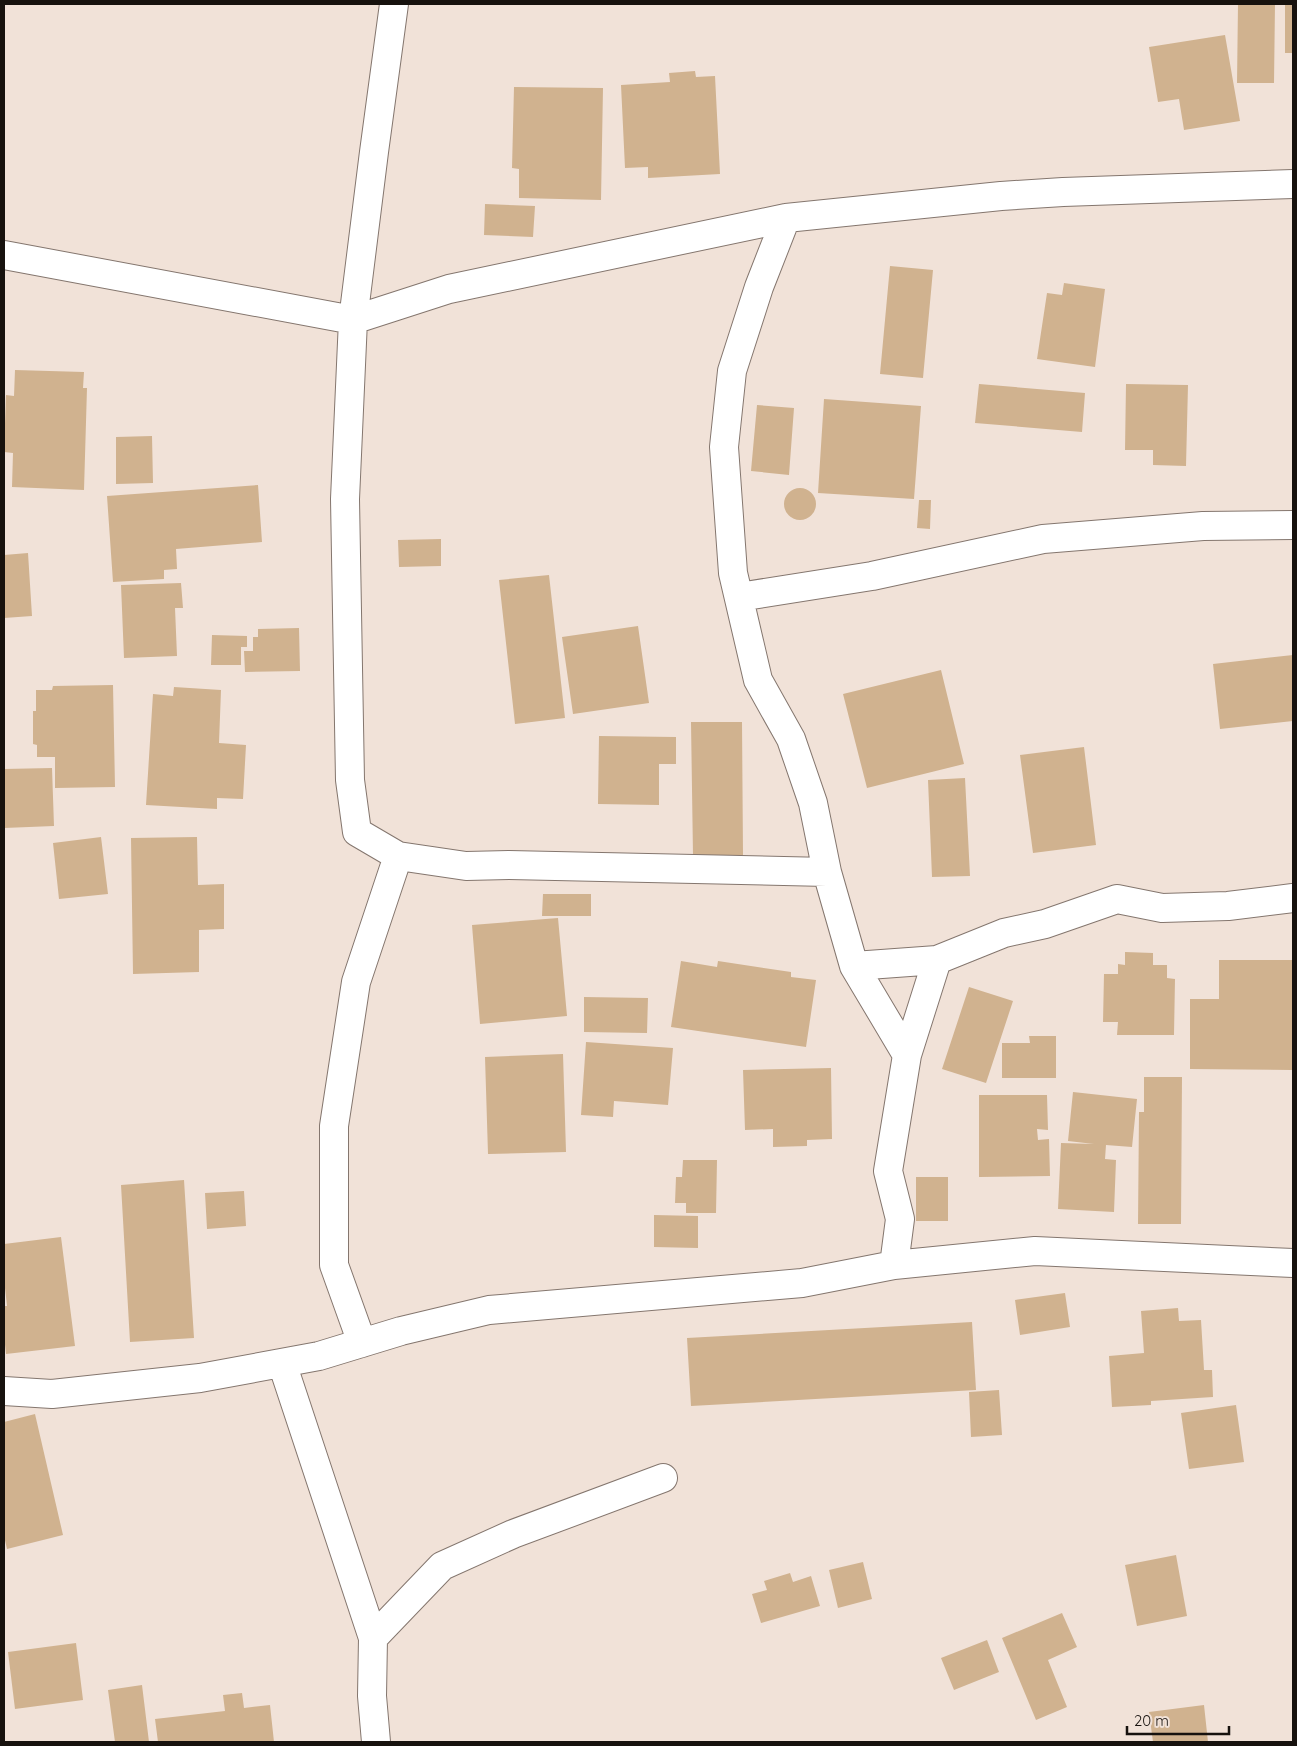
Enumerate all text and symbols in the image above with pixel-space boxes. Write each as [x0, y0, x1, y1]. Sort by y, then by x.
scale bar [1127, 1704, 1230, 1736]
text: 20 m [1134, 1711, 1169, 1730]

